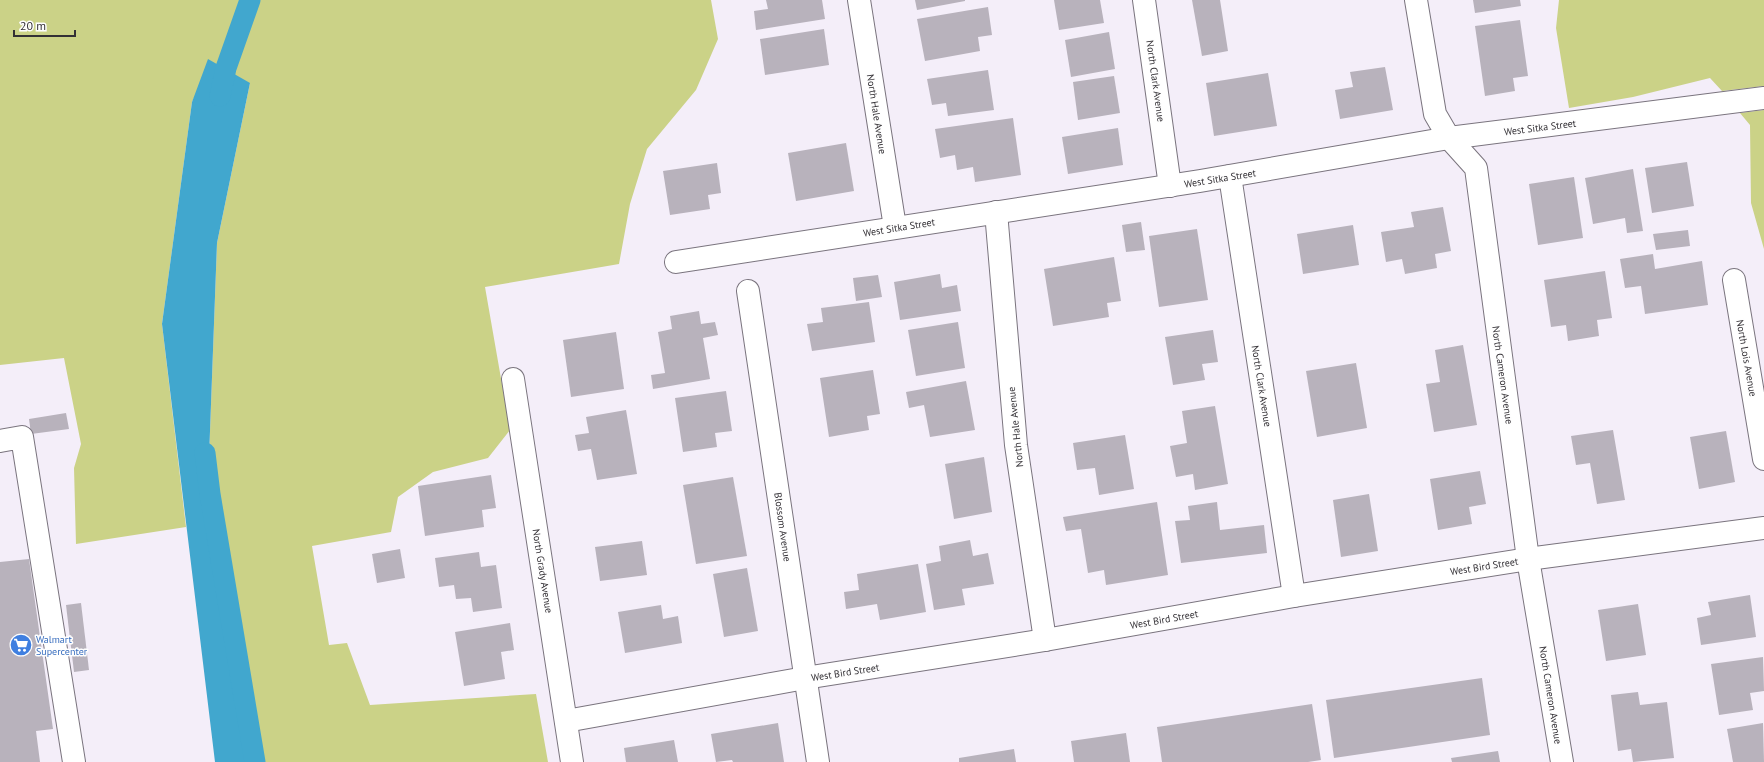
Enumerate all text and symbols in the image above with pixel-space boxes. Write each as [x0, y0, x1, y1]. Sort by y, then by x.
scale bar [14, 12, 75, 38]
text: 20 m [20, 18, 46, 33]
street label: North Clark Avenue [1143, 39, 1168, 123]
street label: North Hale Avenue [864, 73, 889, 155]
street label: West Sitka Street [1503, 117, 1577, 138]
street label: West Sitka Street [1183, 166, 1258, 191]
street label: West Sitka Street [862, 215, 937, 240]
street label: North Lois Avenue [1733, 319, 1760, 397]
street label: North Cameron Avenue [1489, 325, 1516, 425]
street label: North Clark Avenue [1249, 344, 1274, 428]
street label: North Hale Avenue [1005, 386, 1026, 468]
street label: Blossom Avenue [771, 492, 794, 562]
street label: North Grady Avenue [529, 528, 556, 614]
street label: West Bird Street [1449, 555, 1520, 578]
street label: West Bird Street [1129, 607, 1200, 632]
supermarket icon: Walmart Supercenter [8, 632, 34, 658]
place label: Walmart Supercenter [36, 633, 88, 658]
street label: North Cameron Avenue [1536, 645, 1565, 745]
street label: West Bird Street [810, 661, 881, 684]

